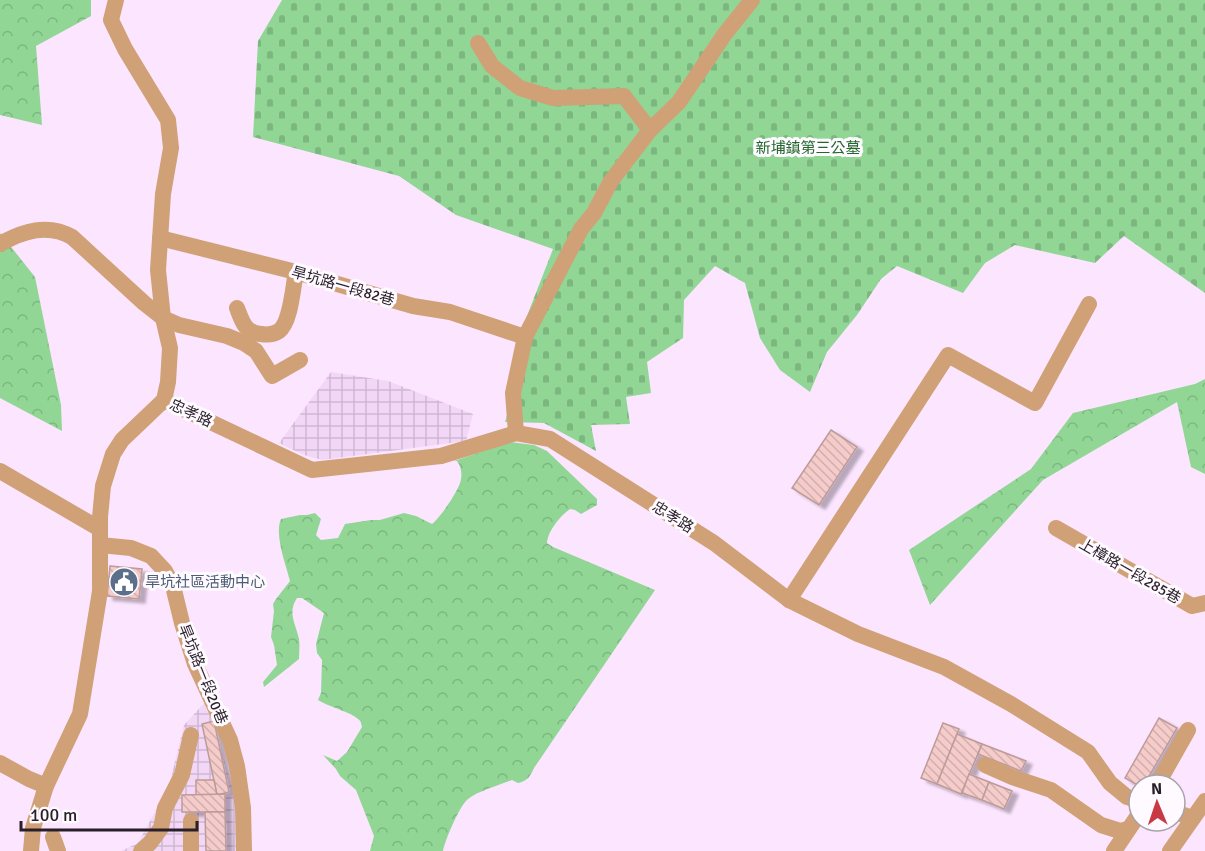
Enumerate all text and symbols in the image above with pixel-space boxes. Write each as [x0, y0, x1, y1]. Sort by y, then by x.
park label: 新埔鎮第三公墓 [755, 139, 861, 157]
street label: 旱坑路一段82巷 [289, 263, 397, 309]
street label: 忠孝路 [167, 395, 215, 431]
street label: 忠孝路 [649, 497, 697, 537]
street label: 上樟路一段285巷 [1076, 535, 1184, 607]
public building icon: 旱坑社區活動中心 [108, 566, 140, 598]
place label: 旱坑社區活動中心 [145, 573, 265, 591]
street label: 旱坑路一段20巷 [175, 621, 231, 727]
north arrow [1127, 773, 1187, 833]
text: N [1151, 779, 1162, 799]
scale bar [21, 794, 196, 832]
text: 100 m [30, 804, 77, 826]

